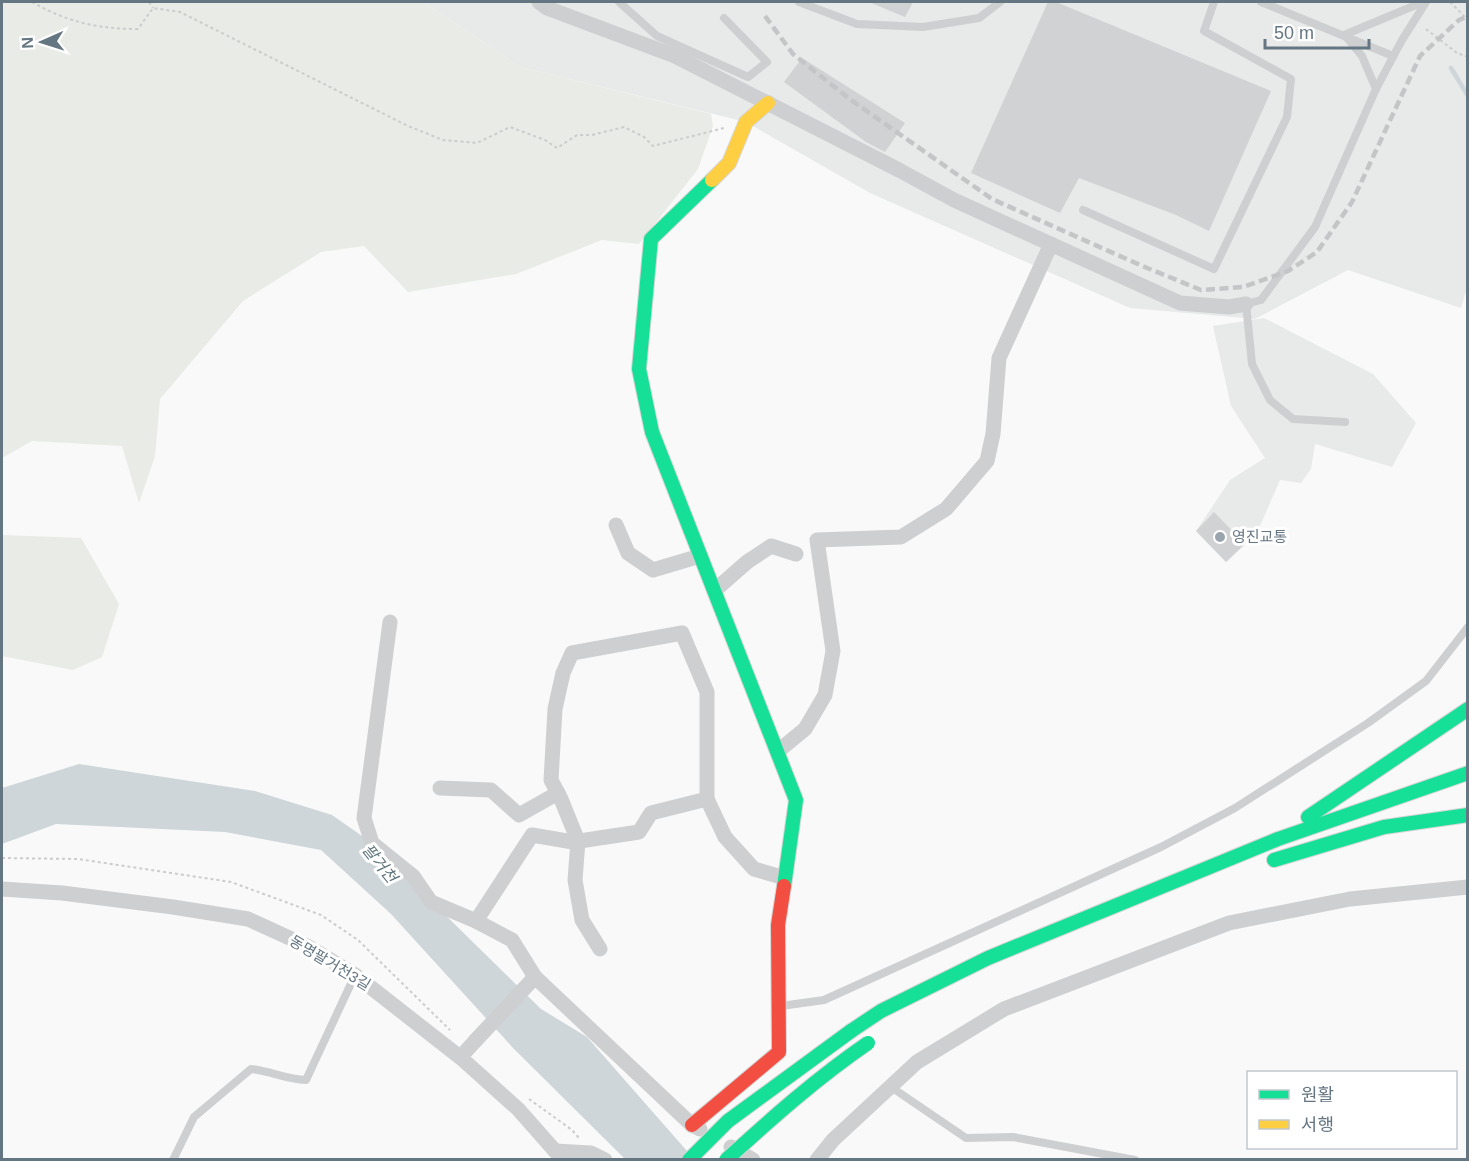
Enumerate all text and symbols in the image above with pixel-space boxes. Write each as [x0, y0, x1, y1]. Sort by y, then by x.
north arrow [12, 12, 72, 72]
scale bar [1265, 12, 1368, 50]
text: 50 m [1274, 23, 1314, 43]
text: N [19, 37, 36, 49]
place label: 영진교통 [1232, 528, 1287, 545]
marker: 영진교통 [1213, 530, 1227, 544]
water label: 팔거천 [359, 841, 402, 888]
street label: 동명팔거천3길 [287, 932, 374, 993]
legend [1247, 1071, 1457, 1149]
text: 원활 [1301, 1085, 1334, 1105]
text: 서행 [1301, 1115, 1334, 1135]

